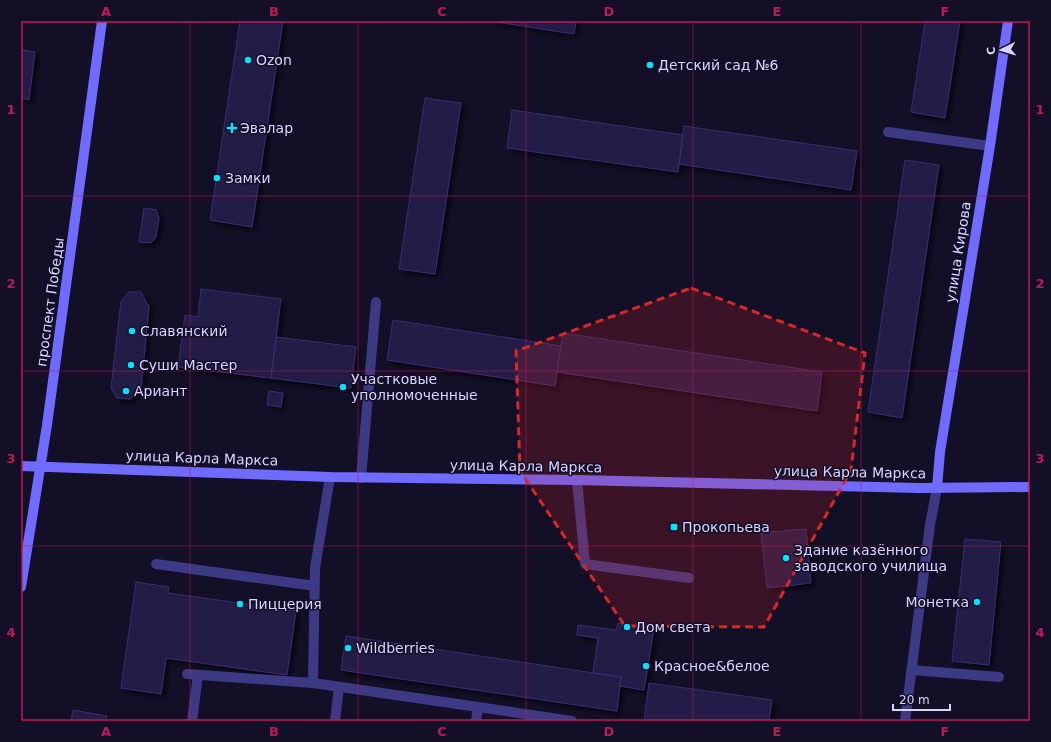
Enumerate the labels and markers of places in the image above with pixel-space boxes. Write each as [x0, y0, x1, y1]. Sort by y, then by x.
place label: Ozon [256, 52, 292, 68]
marker: Ozon [243, 55, 253, 65]
place label: Детский сад №6 [658, 57, 778, 73]
marker: Детский сад №6 [645, 60, 655, 70]
place label: Эвалар [240, 120, 293, 136]
marker: Эвалар [227, 123, 237, 133]
place label: Замки [225, 170, 271, 186]
marker: Замки [212, 173, 222, 183]
place label: Славянский [140, 323, 227, 339]
marker: Славянский [127, 326, 137, 336]
place label: Суши Мастер [139, 357, 238, 373]
marker: Суши Мастер [126, 360, 136, 370]
place label: Участковые уполномоченные [351, 371, 478, 403]
marker: Участковые уполномоченные [338, 382, 348, 392]
place label: Ариант [134, 383, 187, 399]
marker: Ариант [121, 386, 131, 396]
place label: Прокопьева [682, 519, 770, 535]
marker: Прокопьева [669, 522, 679, 532]
place label: Здание казённого заводского училища [794, 542, 947, 574]
marker: Здание казённого заводского училища [781, 553, 791, 563]
place label: Монетка [905, 594, 969, 610]
place label: Пиццерия [248, 596, 322, 612]
marker: Монетка [972, 597, 982, 607]
marker: Пиццерия [235, 599, 245, 609]
place label: Дом света [635, 619, 711, 635]
marker: Дом света [622, 622, 632, 632]
place label: Wildberries [356, 640, 435, 656]
marker: Wildberries [343, 643, 353, 653]
place label: Красное&белое [654, 658, 770, 674]
marker: Красное&белое [641, 661, 651, 671]

